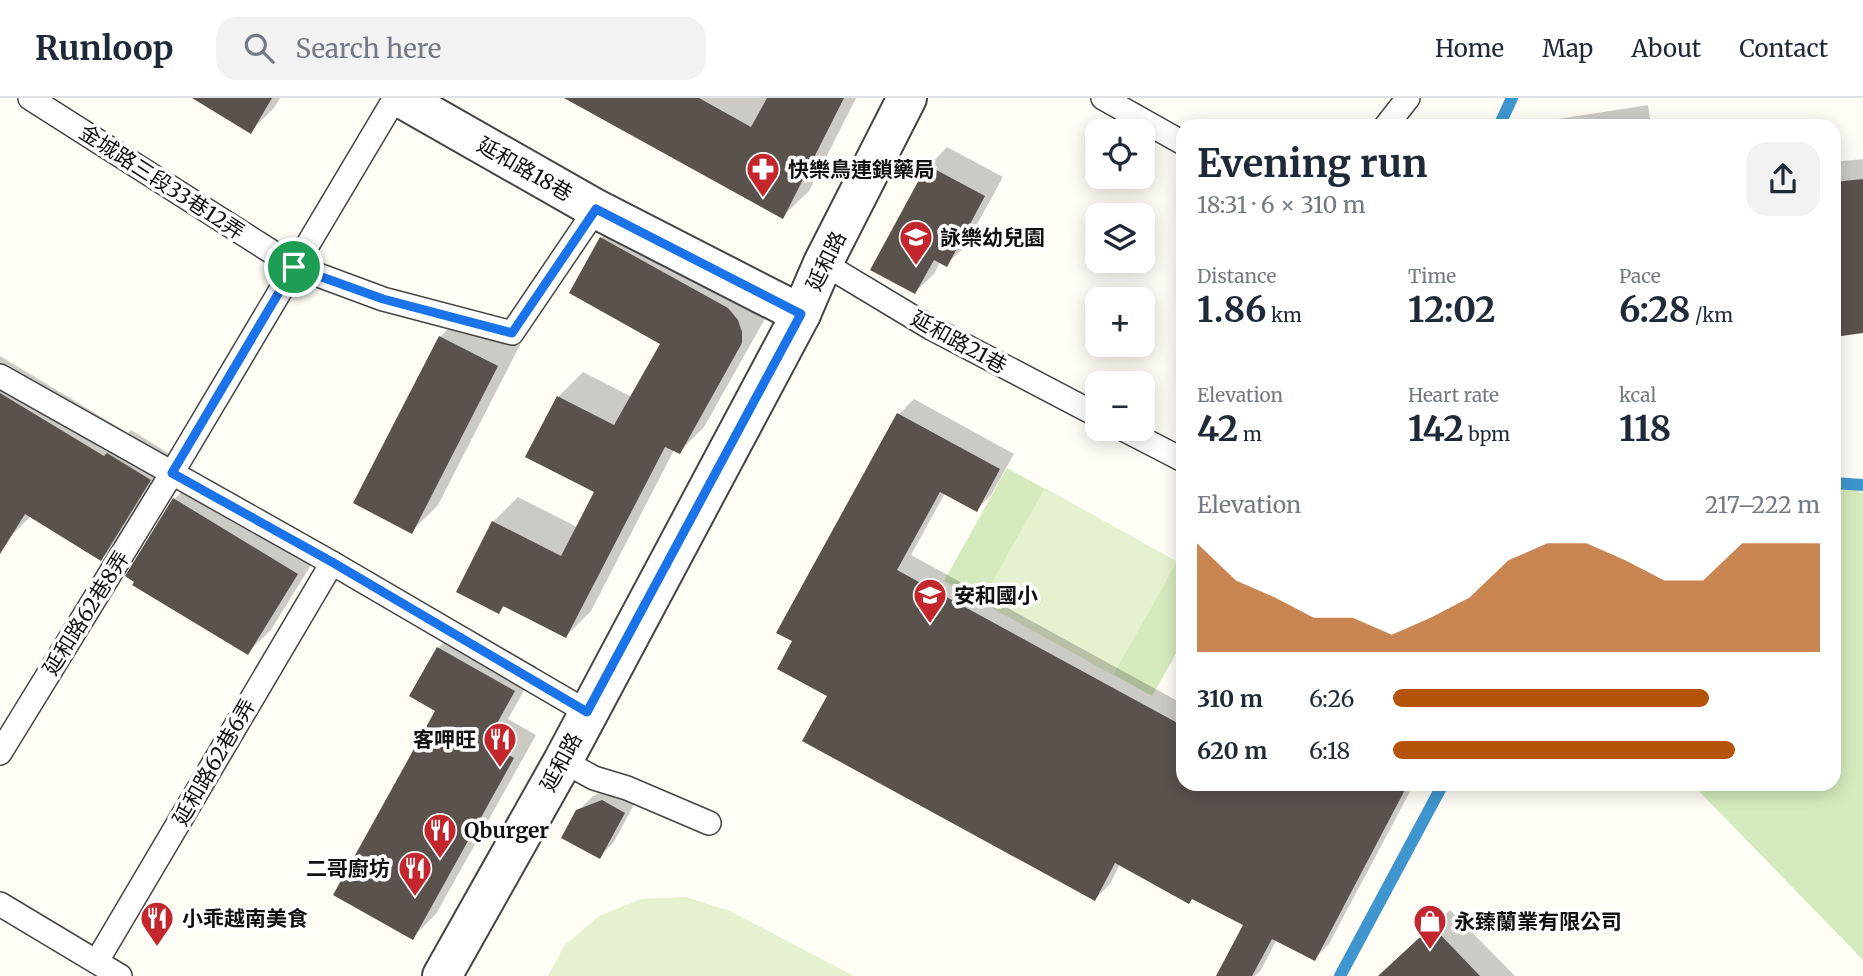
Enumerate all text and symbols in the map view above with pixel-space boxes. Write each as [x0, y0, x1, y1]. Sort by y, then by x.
search box [216, 17, 706, 80]
text: Runloop [35, 28, 174, 69]
icon: search [240, 29, 278, 67]
text: Search here [296, 32, 441, 65]
text: Home [1435, 33, 1504, 64]
text: Map [1542, 33, 1593, 64]
text: About [1631, 33, 1701, 64]
text: Contact [1739, 33, 1828, 64]
street label: 金城路三段33巷12弄 [74, 118, 250, 246]
map controls [1085, 119, 1155, 441]
button: locate [1085, 119, 1155, 189]
street label: 延和路18巷 [473, 131, 577, 207]
text: Evening run [1197, 140, 1428, 187]
button: share [1746, 142, 1820, 216]
pharmacy icon: 快樂鳥連鎖藥局 [744, 150, 782, 199]
place label: 快樂鳥連鎖藥局 [788, 156, 935, 183]
text: 18:31 · 6 × 310 m [1197, 190, 1366, 219]
button: layers [1085, 203, 1155, 273]
school or university icon: 詠樂幼兒園 [897, 218, 935, 267]
place label: 詠樂幼兒園 [940, 224, 1045, 251]
street label: 延和路 [800, 227, 852, 295]
pin [264, 237, 324, 297]
icon: arrive [275, 248, 313, 286]
text: Distance [1197, 264, 1276, 288]
text: Time [1408, 264, 1456, 288]
text: Pace [1619, 264, 1661, 288]
button: + [1085, 287, 1155, 357]
text: 1.86 [1197, 288, 1266, 332]
text: 12:02 [1408, 288, 1496, 332]
text: 6:28 [1619, 288, 1690, 332]
text: km [1266, 303, 1302, 327]
text: /km [1690, 303, 1733, 327]
street label: 延和路21巷 [906, 305, 1012, 379]
button: − [1085, 371, 1155, 441]
text: Elevation [1197, 383, 1283, 407]
text: Heart rate [1408, 383, 1499, 407]
text: kcal [1619, 383, 1656, 407]
text: 42 [1197, 407, 1238, 451]
text: 142 [1408, 407, 1464, 451]
text: 118 [1619, 407, 1671, 451]
text: m [1238, 422, 1262, 446]
text: bpm [1464, 422, 1510, 446]
text: Elevation [1197, 490, 1301, 519]
text: 217–222 m [1705, 490, 1820, 519]
street label: 延和路62巷8弄 [37, 546, 135, 680]
school or university icon: 安和國小 [911, 576, 949, 625]
place label: 安和國小 [954, 582, 1038, 609]
text: 310 m [1197, 684, 1263, 713]
text: 6:26 [1309, 684, 1354, 713]
street label: 延和路62巷6弄 [167, 694, 261, 830]
restaurant icon: 客呷旺 [481, 720, 519, 769]
place label: 客呷旺 [413, 726, 476, 753]
street label: 延和路 [534, 728, 588, 796]
text: 620 m [1197, 736, 1267, 765]
text: 6:18 [1309, 736, 1350, 765]
restaurant icon: Qburger [421, 811, 459, 860]
place label: Qburger [464, 817, 549, 844]
restaurant icon: 二哥廚坊 [396, 849, 434, 898]
place label: 二哥廚坊 [306, 855, 390, 882]
restaurant icon: 小乖越南美食 [138, 899, 176, 948]
shop icon: 永臻蘭業有限公司 [1411, 902, 1449, 951]
place label: 小乖越南美食 [182, 905, 308, 932]
place label: 永臻蘭業有限公司 [1454, 908, 1622, 935]

